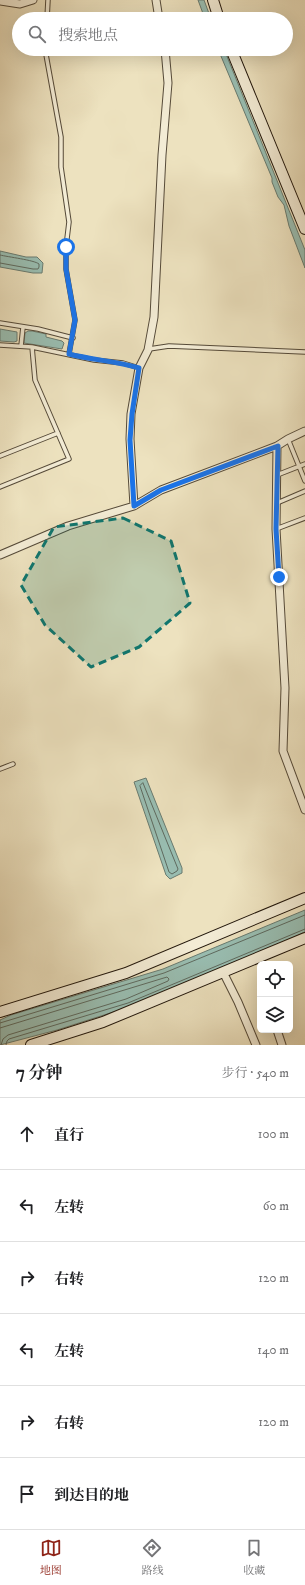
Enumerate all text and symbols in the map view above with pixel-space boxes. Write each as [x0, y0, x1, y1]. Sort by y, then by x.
search box [12, 12, 293, 56]
icon: search [26, 23, 48, 45]
text: 搜索地点 [58, 26, 118, 45]
route start [57, 238, 75, 256]
route end [270, 568, 288, 586]
map controls [257, 961, 293, 1033]
button: locate [257, 961, 293, 997]
button: layers [257, 997, 293, 1033]
text: 7 分钟 [16, 1062, 63, 1084]
text: 步行 · 540 m [221, 1065, 289, 1081]
icon: ahead [16, 1123, 38, 1145]
text: 直行 [54, 1126, 84, 1145]
text: 100 m [258, 1126, 289, 1142]
icon: left [16, 1195, 38, 1217]
text: 左转 [54, 1198, 84, 1217]
text: 60 m [263, 1198, 289, 1214]
icon: right [16, 1267, 38, 1289]
text: 右转 [54, 1270, 84, 1289]
text: 120 m [258, 1270, 289, 1286]
icon: left [16, 1339, 38, 1361]
text: 左转 [54, 1342, 84, 1361]
text: 140 m [257, 1342, 289, 1358]
icon: right [16, 1411, 38, 1433]
text: 右转 [54, 1414, 84, 1433]
text: 120 m [258, 1414, 289, 1430]
icon: arrive [16, 1483, 38, 1505]
text: 到达目的地 [54, 1486, 129, 1505]
tab: 地图 [40, 1537, 62, 1578]
tab: 路线 [141, 1537, 163, 1578]
tab: 收藏 [243, 1537, 265, 1578]

